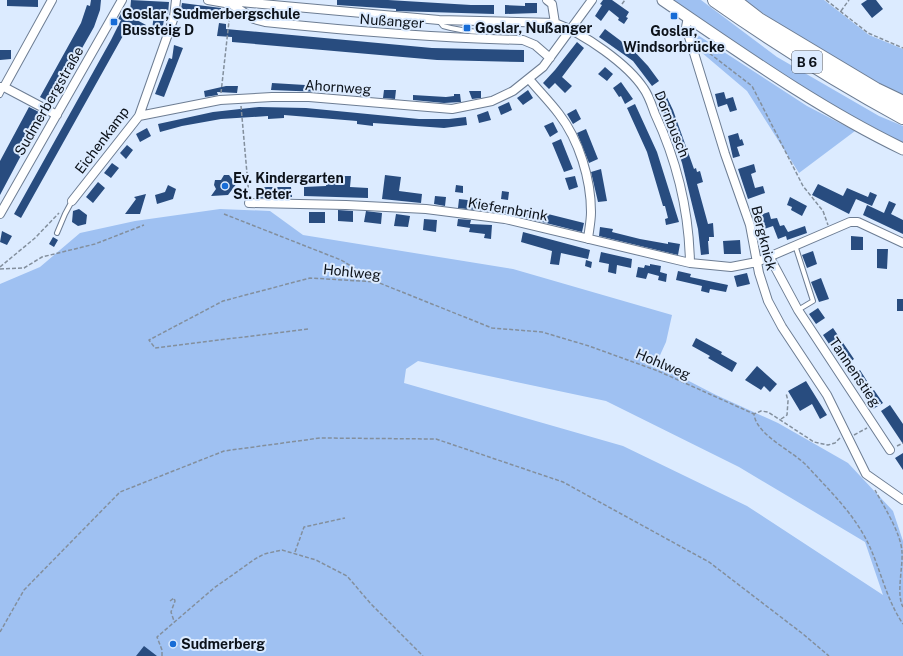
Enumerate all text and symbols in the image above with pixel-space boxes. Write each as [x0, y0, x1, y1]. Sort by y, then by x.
place label: Goslar, Sudmerbergschule Bussteig D [122, 6, 300, 38]
street label: Nußanger [359, 11, 425, 31]
marker: Goslar, Windsorbrücke [669, 11, 679, 21]
marker: Goslar, Sudmerbergschule Bussteig D [109, 17, 119, 27]
place label: Goslar, Nußanger [475, 20, 593, 36]
marker: Goslar, Nußanger [462, 23, 472, 33]
place label: Goslar, Windsorbrücke [623, 23, 725, 55]
street label: Sudmerbergstraße [11, 44, 87, 158]
road number: B 6 [792, 51, 822, 73]
street label: Ahornweg [304, 77, 372, 97]
street label: Dornbusch [651, 88, 693, 160]
street label: Eichenkamp [72, 103, 132, 177]
place label: Ev. Kindergarten St. Peter [233, 170, 344, 202]
marker: Ev. Kindergarten St. Peter [220, 181, 230, 191]
street label: Kiefernbrink [467, 194, 549, 224]
street label: Bergknick [748, 204, 780, 272]
street label: Hohlweg [322, 261, 382, 283]
street label: Tannenstieg [826, 334, 884, 410]
street label: Hohlweg [633, 345, 693, 383]
place label: Sudmerberg [181, 636, 265, 652]
marker: Sudmerberg [168, 639, 178, 649]

